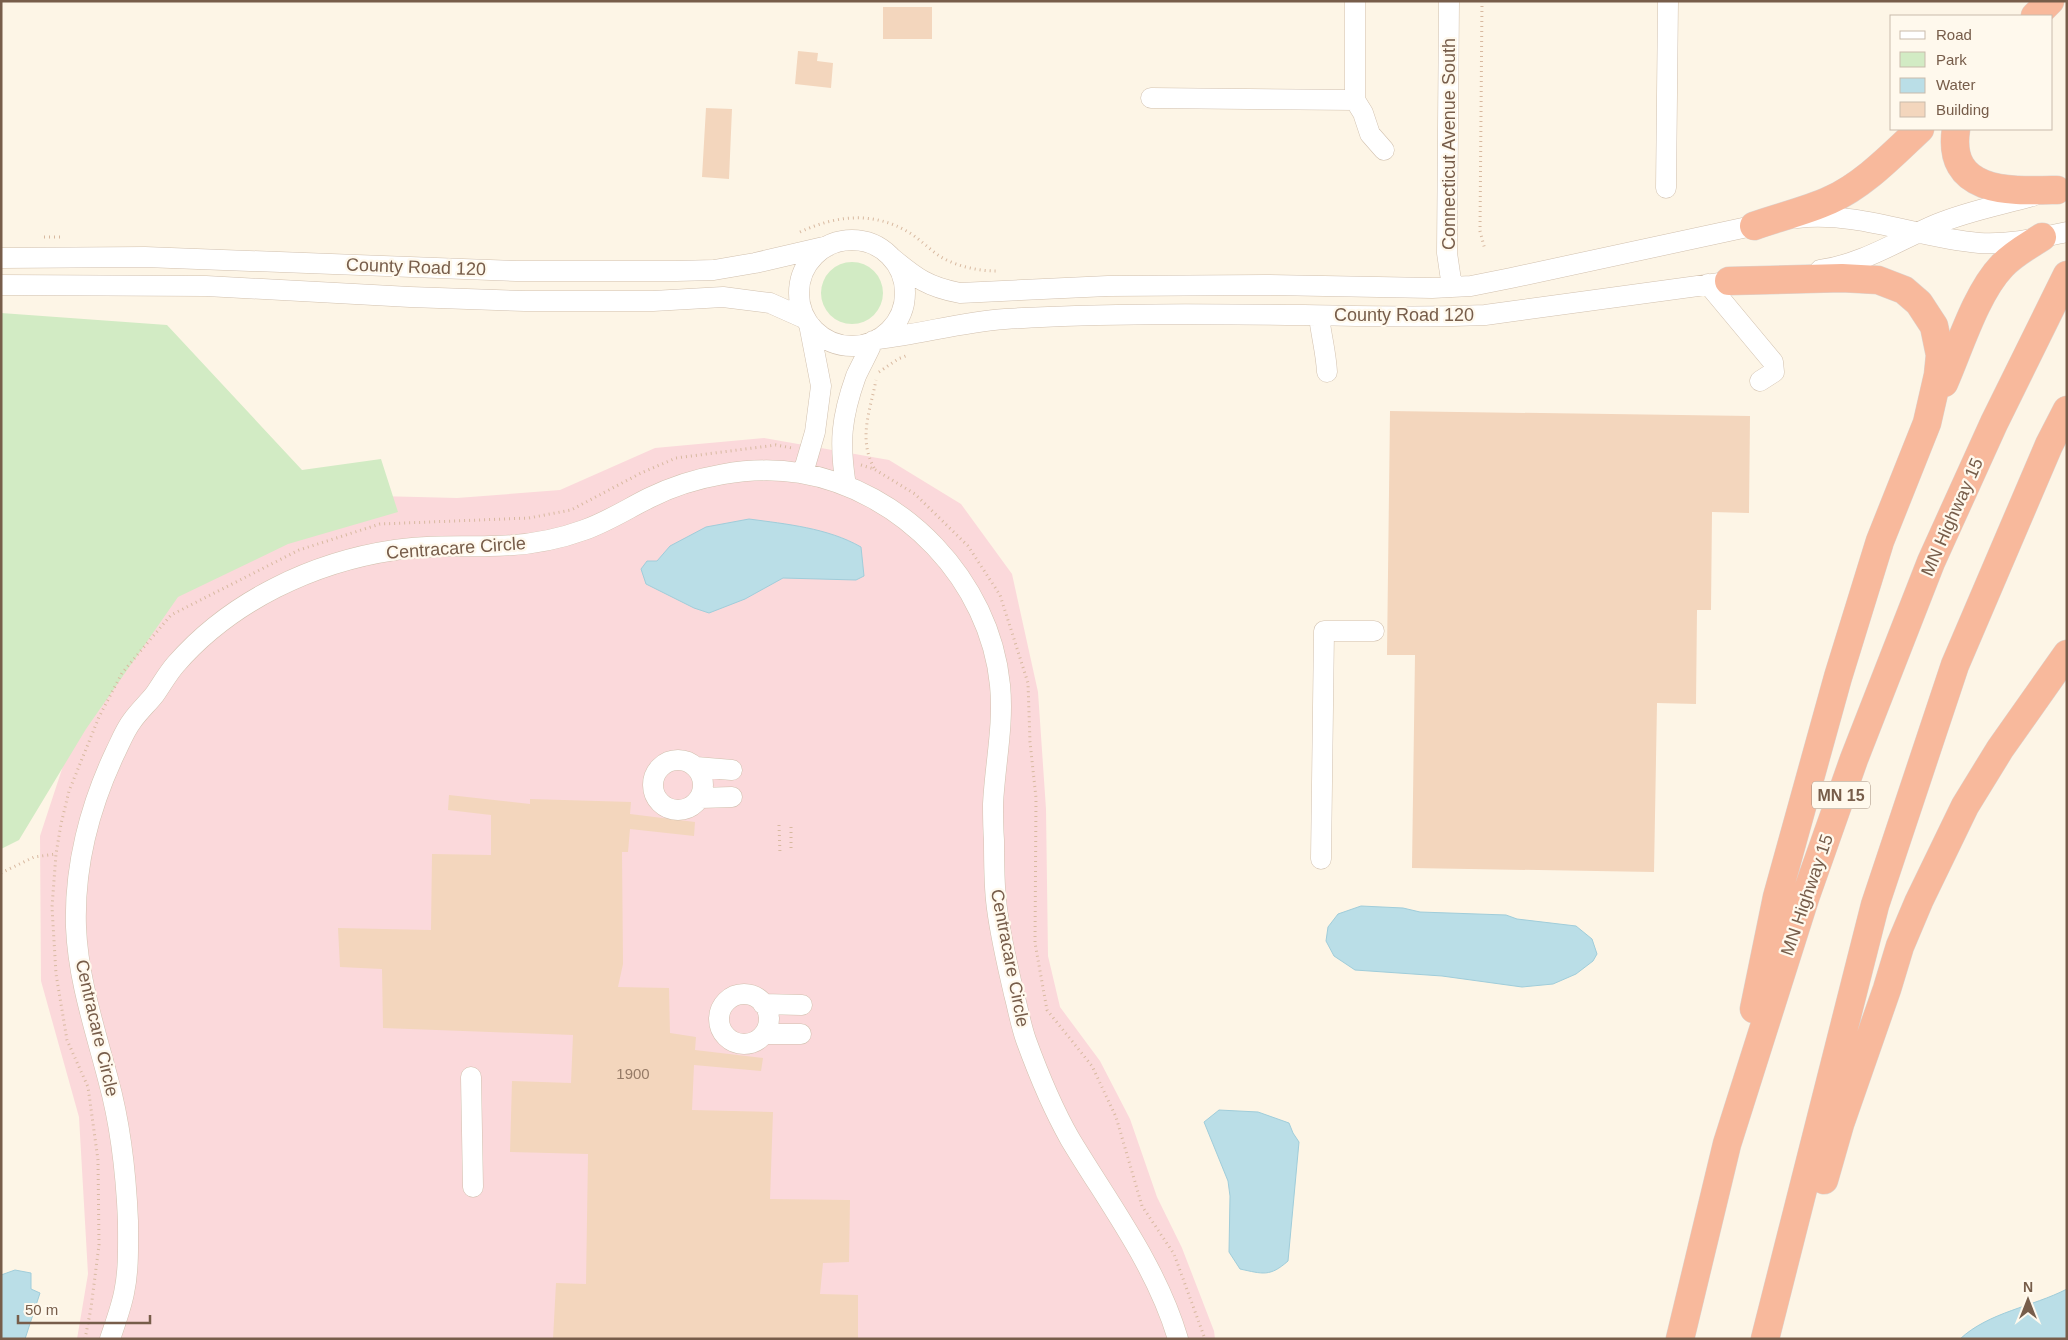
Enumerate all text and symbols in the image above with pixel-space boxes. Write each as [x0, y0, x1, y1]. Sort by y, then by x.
legend [1890, 15, 2053, 130]
text: Road [1936, 26, 1972, 43]
street label: Connecticut Avenue South [1439, 38, 1459, 250]
text: Park [1936, 51, 1967, 68]
text: Water [1936, 76, 1975, 93]
text: Building [1936, 101, 1989, 118]
street label: County Road 120 [346, 255, 486, 279]
street label: County Road 120 [1334, 305, 1474, 325]
street label: MN Highway 15 [1917, 455, 1987, 579]
street label: Centracare Circle [385, 533, 527, 563]
road number: MN 15 [1812, 782, 1870, 808]
street label: MN Highway 15 [1777, 832, 1837, 958]
street label: Centracare Circle [987, 887, 1033, 1029]
street label: Centracare Circle [72, 958, 122, 1098]
house number: 1900 [616, 1065, 650, 1082]
north arrow [2003, 1275, 2053, 1325]
text: N [2023, 1279, 2033, 1295]
scale bar [18, 1292, 150, 1324]
text: 50 m [25, 1301, 58, 1318]

